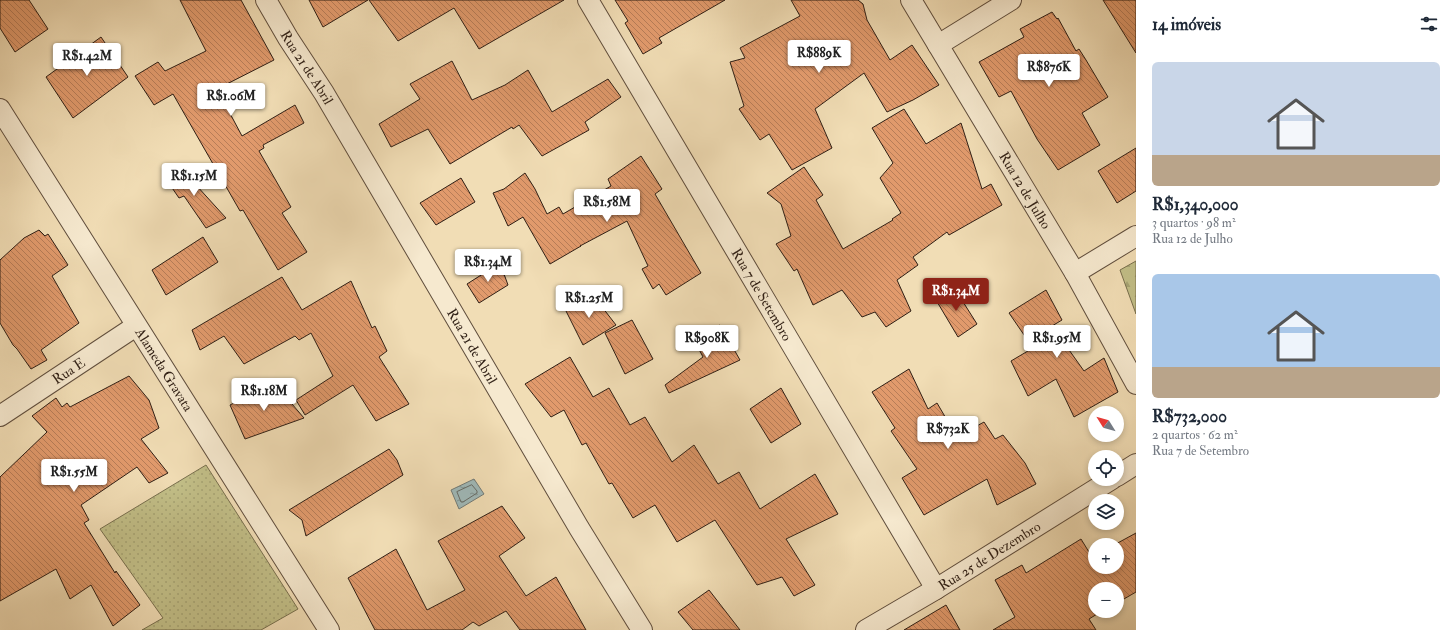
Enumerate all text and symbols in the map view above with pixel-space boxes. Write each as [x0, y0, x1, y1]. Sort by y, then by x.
icon: filters [1418, 13, 1440, 35]
text: 14 imóveis [1152, 14, 1221, 35]
street label: Rua 21 de Abril [277, 28, 337, 108]
pin: R$889K [786, 40, 852, 74]
pin: R$1.42M [50, 43, 124, 77]
text: R$889K [797, 45, 841, 61]
text: R$1.42M [62, 48, 112, 64]
pin: R$876K [1016, 54, 1082, 88]
text: R$876K [1027, 59, 1071, 75]
pin: R$1.06M [194, 83, 268, 117]
text: R$1.06M [206, 88, 256, 104]
icon: home [1260, 88, 1332, 160]
street label: Rua 12 de Julho [995, 149, 1055, 232]
pin: R$1.15M [157, 163, 231, 197]
text: R$1.15M [171, 168, 217, 184]
pin: R$1.58M [570, 189, 644, 223]
text: R$1.58M [583, 194, 631, 210]
text: R$1,340,000 [1152, 194, 1238, 215]
text: 3 quartos · 98 m² [1152, 215, 1236, 231]
text: Rua 12 de Julho [1152, 231, 1233, 247]
street label: Rua 7 de Setembro [728, 245, 796, 344]
pin: R$1.34M [451, 249, 525, 283]
text: R$1.34M [464, 254, 512, 270]
pin: R$1.34M [919, 278, 993, 312]
text: R$1.34M [932, 283, 980, 299]
pin: R$1.25M [552, 285, 626, 319]
text: R$1.25M [565, 290, 613, 306]
icon: home [1260, 300, 1332, 372]
street label: Rua 21 de Abril [443, 305, 501, 388]
street label: Alameda Gravata [131, 324, 197, 415]
pin: R$908K [674, 325, 740, 359]
pin: R$1.95M [1020, 325, 1094, 359]
text: R$908K [684, 330, 730, 346]
text: R$1.95M [1033, 330, 1081, 346]
street label: Rua E [49, 354, 88, 388]
pin: R$1.18M [227, 378, 301, 412]
text: R$1.18M [240, 383, 288, 399]
north arrow [1088, 406, 1124, 442]
map controls [1088, 406, 1124, 618]
text: R$732,000 [1152, 406, 1227, 427]
pin: R$732K [915, 416, 981, 450]
text: R$732K [926, 421, 970, 437]
text: 2 quartos · 62 m² [1152, 427, 1238, 443]
text: Rua 7 de Setembro [1152, 443, 1249, 459]
button: locate [1088, 450, 1124, 486]
pin: R$1.55M [37, 459, 111, 493]
text: R$1.55M [50, 464, 98, 480]
button: layers [1088, 494, 1124, 530]
street label: Rua 25 de Dezembro [935, 518, 1044, 594]
button: + [1088, 538, 1124, 574]
button: − [1088, 582, 1124, 618]

